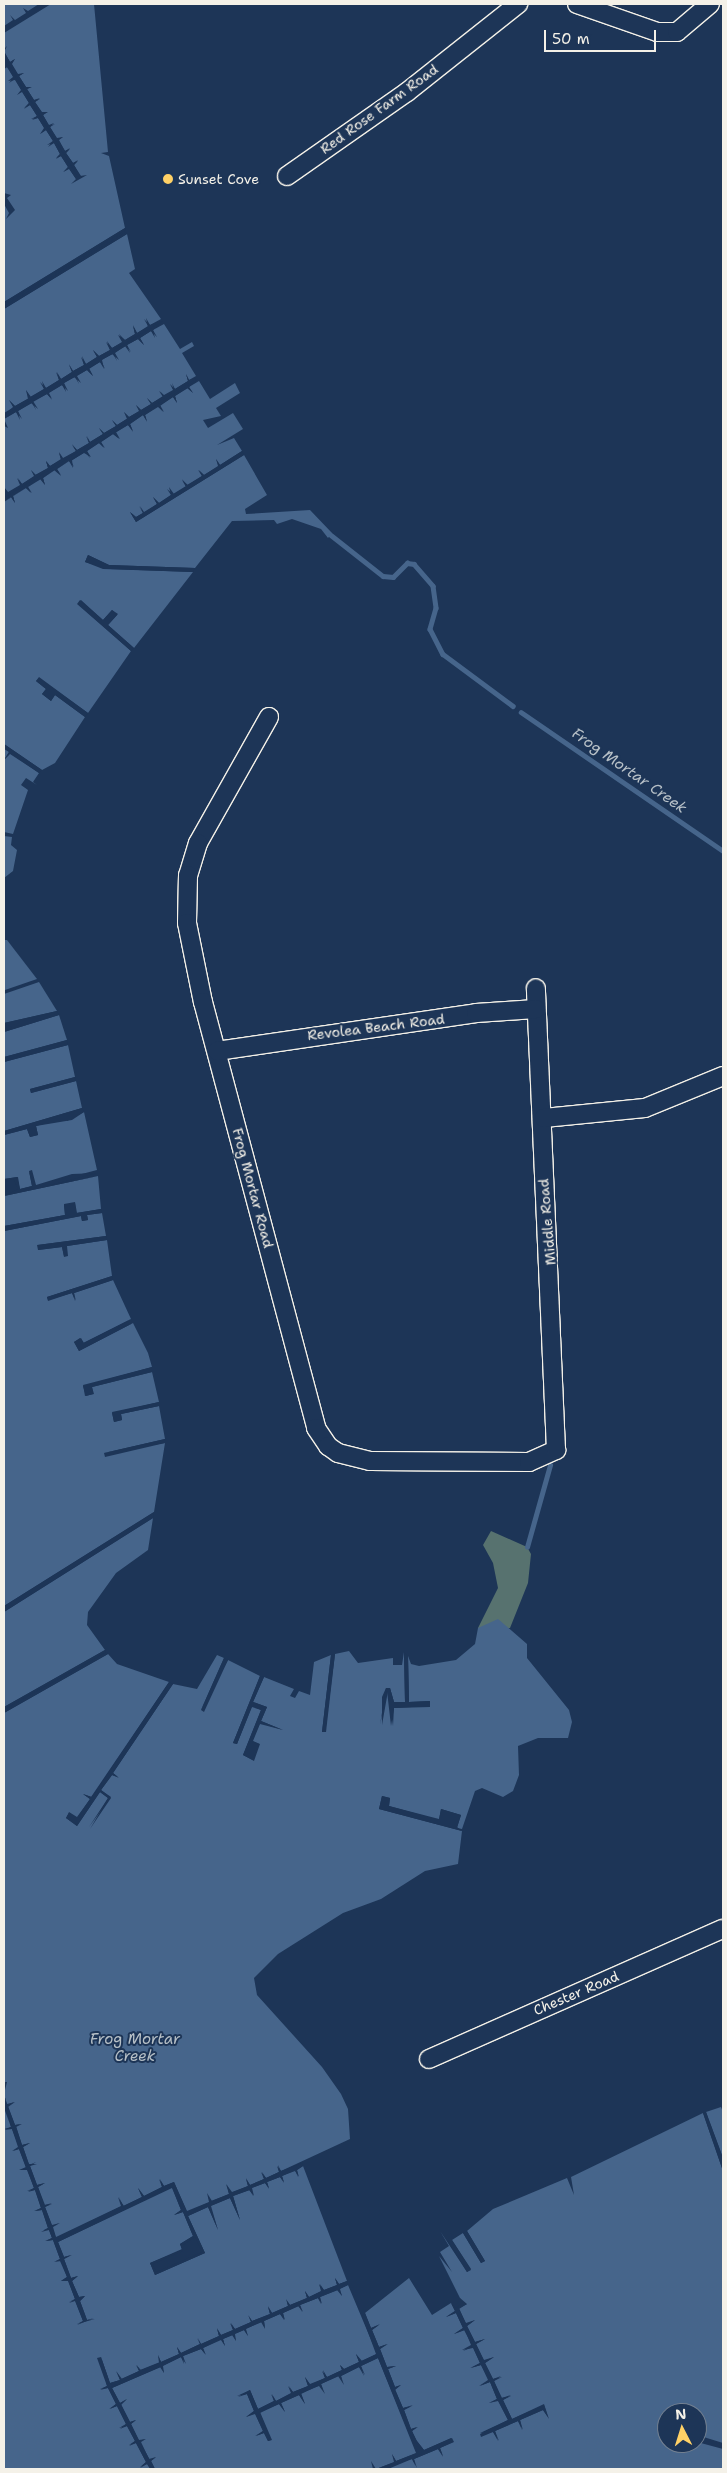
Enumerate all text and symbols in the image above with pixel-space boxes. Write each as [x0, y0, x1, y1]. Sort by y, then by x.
scale bar [547, 20, 660, 52]
text: 50 m [552, 29, 590, 49]
street label: Red Rose Farm Road [317, 61, 441, 157]
place label: Sunset Cove [178, 171, 259, 187]
marker: Sunset Cove [162, 173, 174, 185]
water label: Frog Mortar Creek [568, 725, 690, 817]
street label: Revolea Beach Road [306, 1010, 446, 1044]
street label: Frog Mortar Road [229, 1126, 277, 1250]
street label: Middle Road [535, 1178, 559, 1266]
street label: Chester Road [531, 1967, 621, 2019]
water label: Frog Mortar Creek [90, 2030, 180, 2065]
north arrow [657, 2403, 707, 2453]
text: N [674, 2405, 687, 2424]

